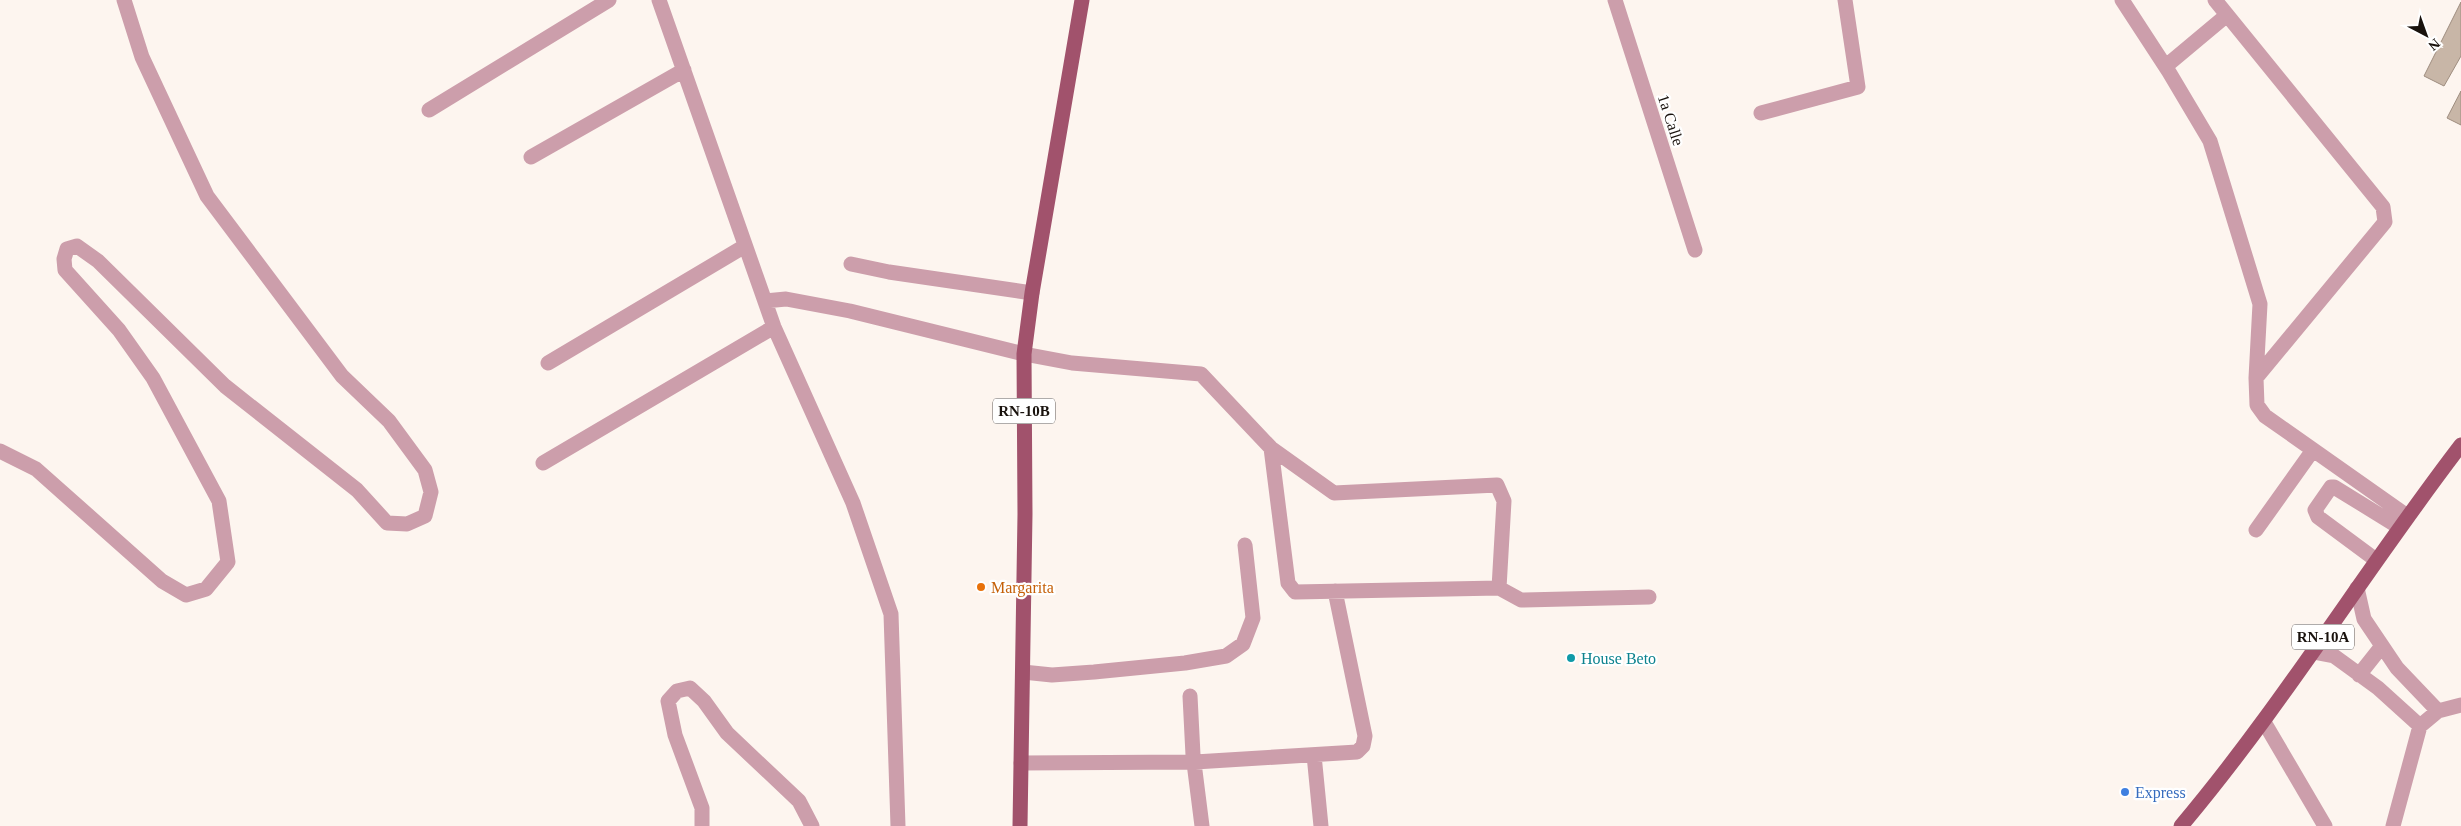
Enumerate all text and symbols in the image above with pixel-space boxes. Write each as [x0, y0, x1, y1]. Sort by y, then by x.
north arrow [2401, 10, 2451, 60]
text: N [2425, 35, 2443, 53]
street label: 1a Calle [1655, 92, 1687, 148]
road number: RN-10B [993, 398, 1055, 424]
place label: Margarita [991, 579, 1054, 597]
marker: Margarita [975, 581, 987, 593]
road number: RN-10A [2292, 624, 2354, 650]
place label: House Beto [1581, 650, 1656, 667]
marker: House Beto [1565, 652, 1577, 664]
place label: Express [2135, 784, 2186, 802]
marker: Express [2119, 786, 2131, 798]

